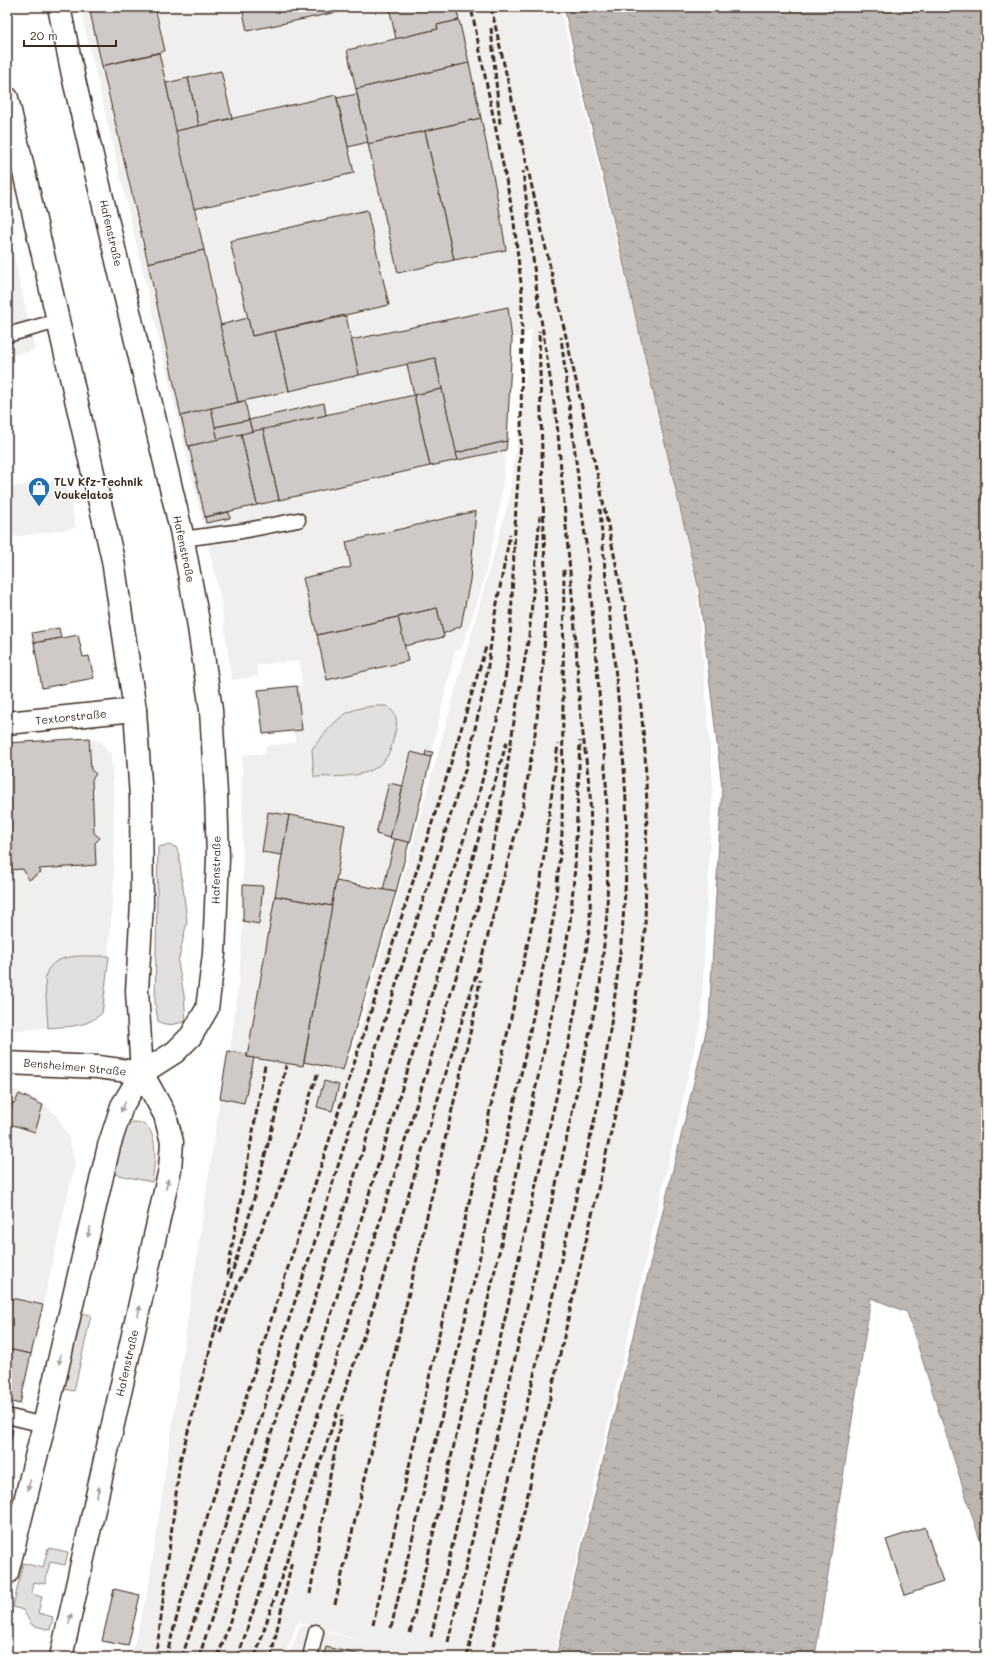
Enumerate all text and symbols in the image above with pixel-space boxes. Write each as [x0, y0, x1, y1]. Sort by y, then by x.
scale bar [24, 22, 116, 48]
text: 20 m [30, 27, 58, 43]
street label: Hafenstraße [97, 198, 127, 268]
place label: TLV Kfz-Technik Voukelatos [54, 474, 143, 502]
shop icon: TLV Kfz-Technik Voukelatos [26, 475, 52, 508]
street label: Hafenstraße [170, 514, 199, 584]
street label: Textorstraße [34, 705, 108, 728]
street label: Hafenstraße [207, 836, 224, 904]
street label: Bensheimer Straße [23, 1055, 127, 1078]
one-way arrow [120, 1101, 126, 1112]
one-way arrow [165, 1178, 171, 1190]
one-way arrow [86, 1226, 92, 1238]
one-way arrow [136, 1304, 142, 1317]
street label: Hafenstraße [112, 1328, 142, 1398]
one-way arrow [56, 1352, 62, 1365]
one-way arrow [26, 1479, 32, 1491]
one-way arrow [96, 1486, 102, 1498]
one-way arrow [67, 1613, 73, 1625]

